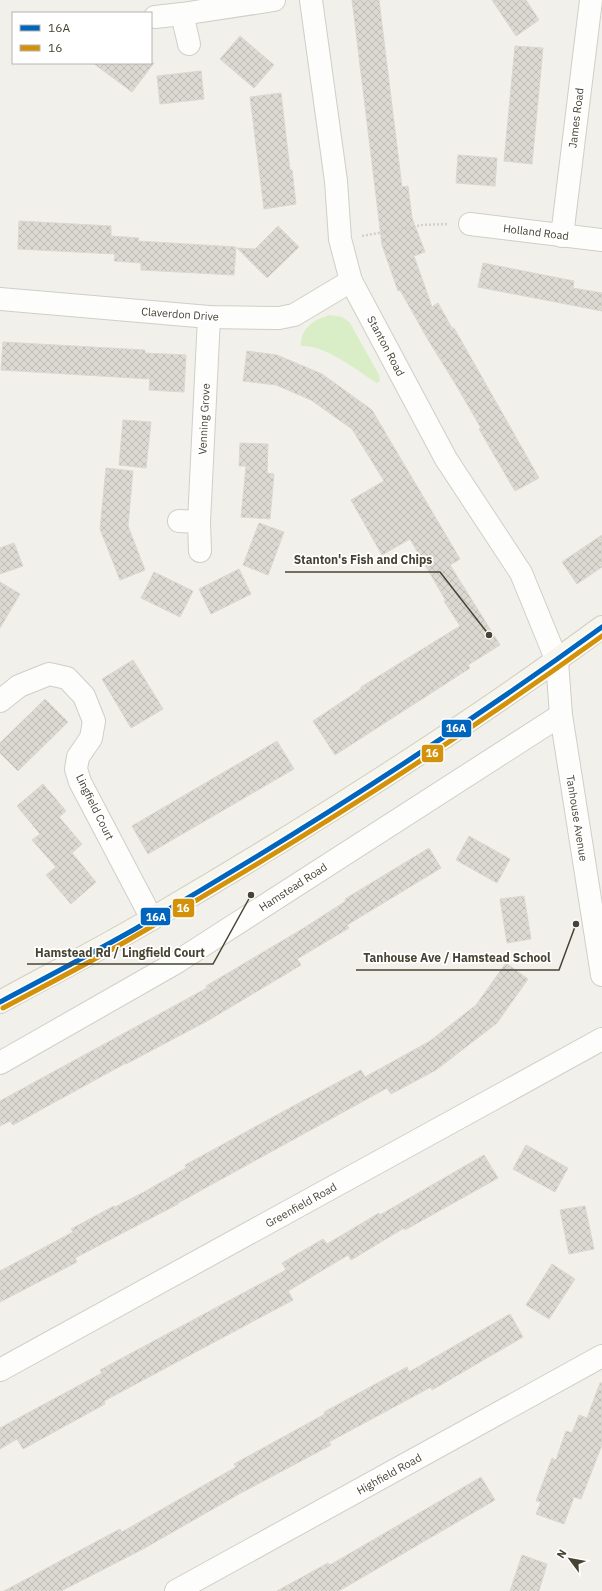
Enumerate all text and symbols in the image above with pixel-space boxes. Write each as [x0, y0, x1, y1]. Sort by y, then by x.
legend [12, 12, 152, 64]
text: 16A [48, 20, 70, 35]
text: 16 [48, 40, 62, 55]
street label: James Road [565, 87, 587, 149]
street label: Holland Road [502, 221, 570, 243]
street label: Claverdon Drive [141, 304, 219, 324]
street label: Stanton Road [364, 313, 408, 379]
street label: Venning Grove [195, 383, 213, 455]
callout: Stanton's Fish and Chips [285, 548, 440, 572]
text: Stanton's Fish and Chips [294, 552, 432, 567]
line badge: 16A [441, 719, 472, 738]
text: 16A [446, 721, 467, 735]
line badge: 16 [421, 744, 444, 763]
text: 16 [425, 746, 439, 760]
street label: Lingfield Court [73, 772, 117, 842]
street label: Tanhouse Avenue [563, 774, 591, 862]
street label: Hamstead Road [256, 860, 330, 914]
line badge: 16 [172, 898, 195, 918]
text: 16 [176, 901, 190, 915]
line badge: 16A [140, 907, 171, 926]
text: 16A [146, 910, 167, 924]
callout: Hamstead Rd / Lingfield Court [27, 940, 213, 964]
text: Hamstead Rd / Lingfield Court [35, 945, 205, 960]
callout: Tanhouse Ave / Hamstead School [356, 946, 559, 970]
text: Tanhouse Ave / Hamstead School [363, 950, 551, 965]
street label: Greenfield Road [263, 1180, 339, 1230]
street label: Highfield Road [354, 1450, 424, 1498]
north arrow [550, 1539, 590, 1579]
text: N [553, 1547, 570, 1561]

